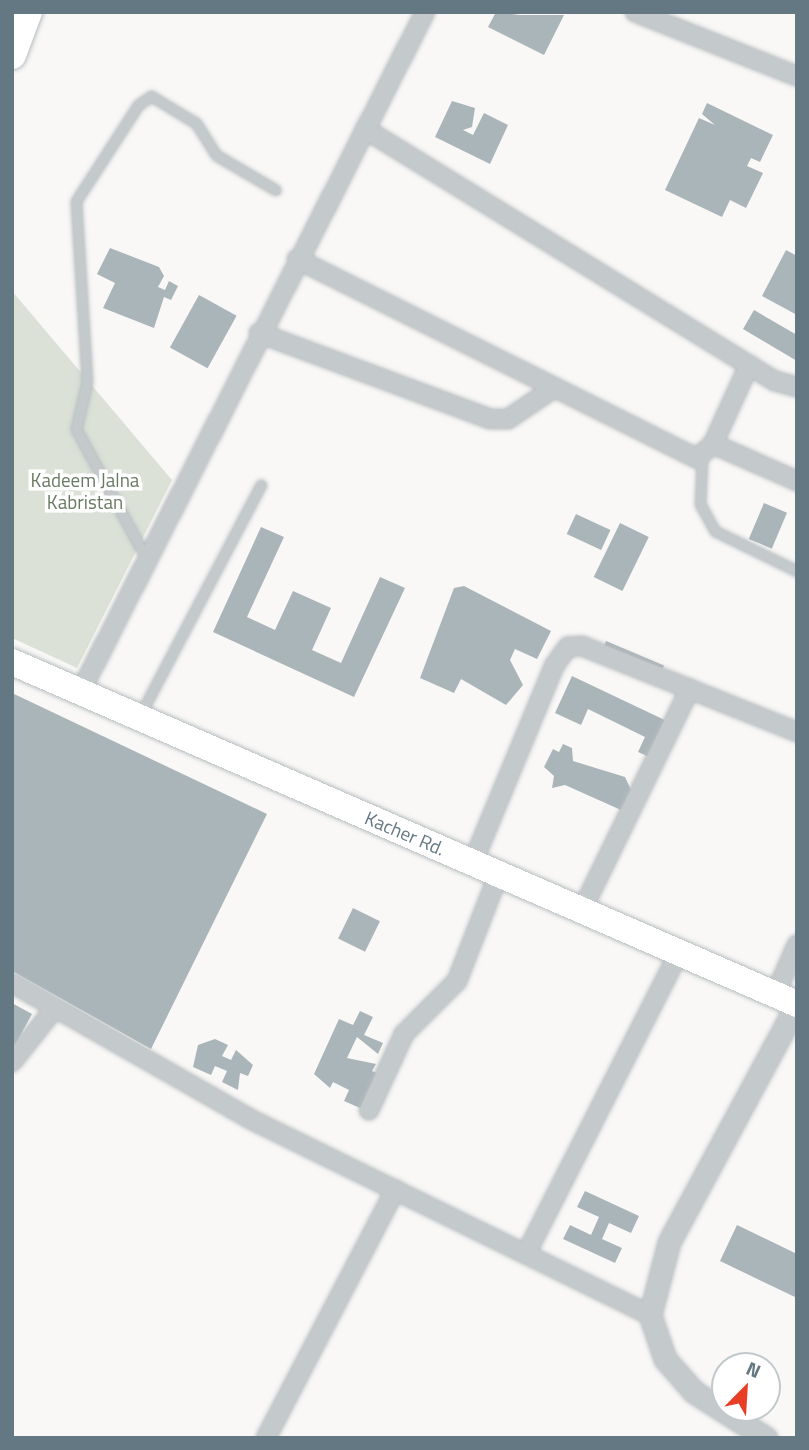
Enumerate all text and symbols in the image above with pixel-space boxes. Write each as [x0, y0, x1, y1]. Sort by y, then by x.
park label: Kadeem Jalna Kabristan [31, 469, 139, 513]
street label: Kacher Rd. [361, 806, 449, 860]
north arrow [711, 1352, 781, 1422]
text: N [742, 1353, 766, 1385]

